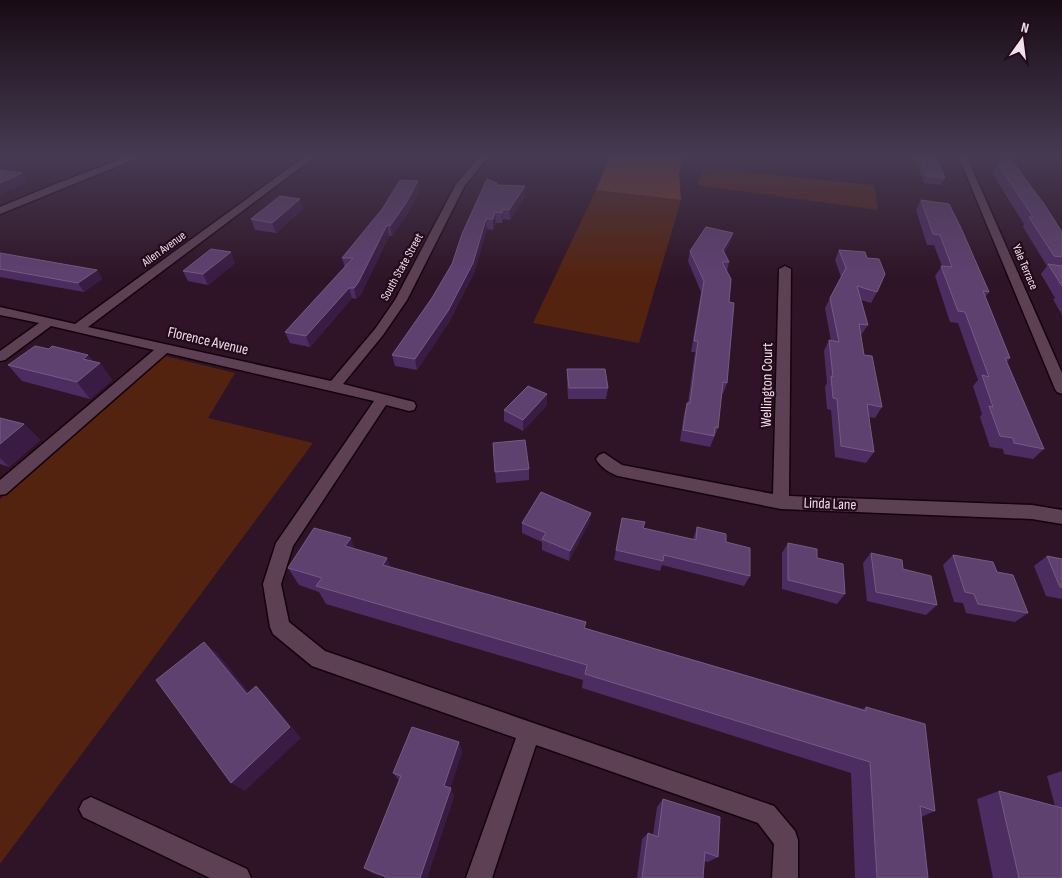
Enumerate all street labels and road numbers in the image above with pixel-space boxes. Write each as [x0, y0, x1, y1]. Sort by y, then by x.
street label: Allen Avenue [138, 228, 189, 271]
street label: South State Street [377, 230, 427, 303]
street label: Yale Terrace [1009, 242, 1041, 292]
street label: Florence Avenue [166, 322, 250, 360]
street label: Wellington Court [757, 342, 777, 428]
street label: Linda Lane [803, 494, 857, 514]

